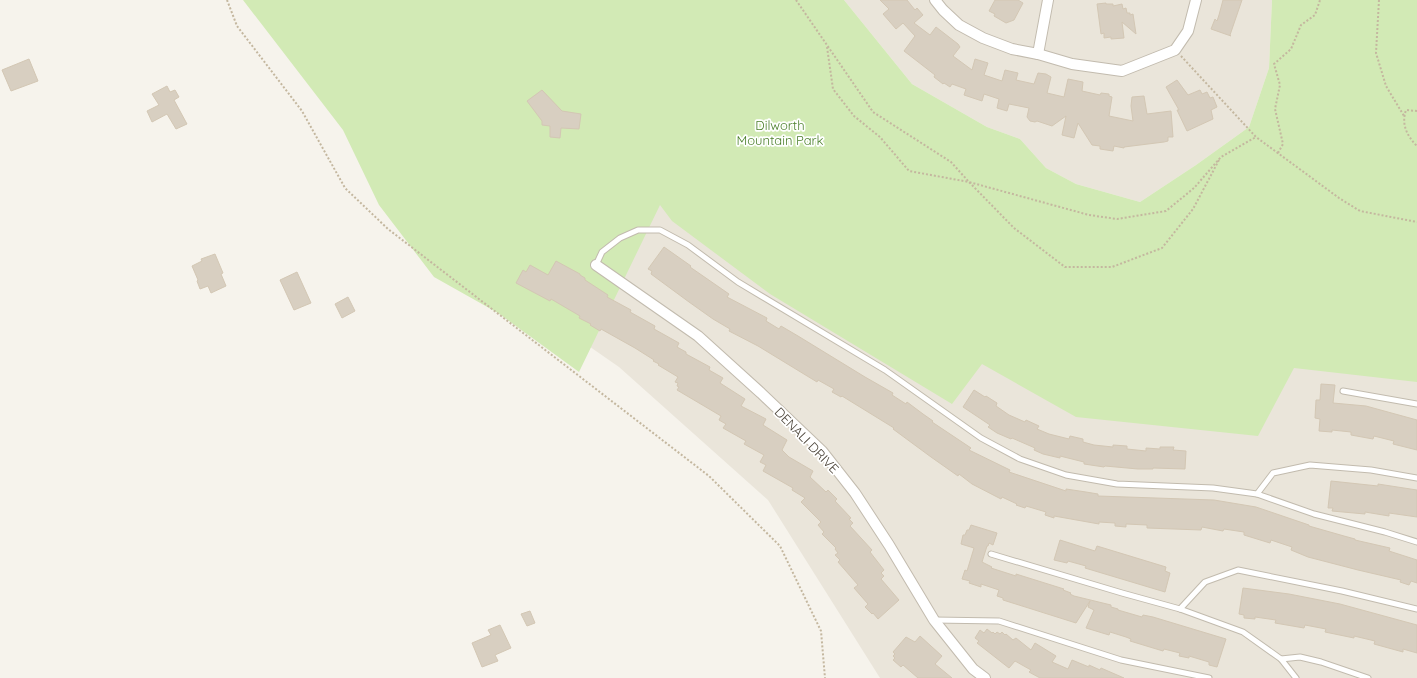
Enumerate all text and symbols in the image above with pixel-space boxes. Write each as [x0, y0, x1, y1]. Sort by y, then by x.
park label: Dilworth Mountain Park [736, 117, 824, 148]
street label: DENALI DRIVE [771, 404, 843, 476]

